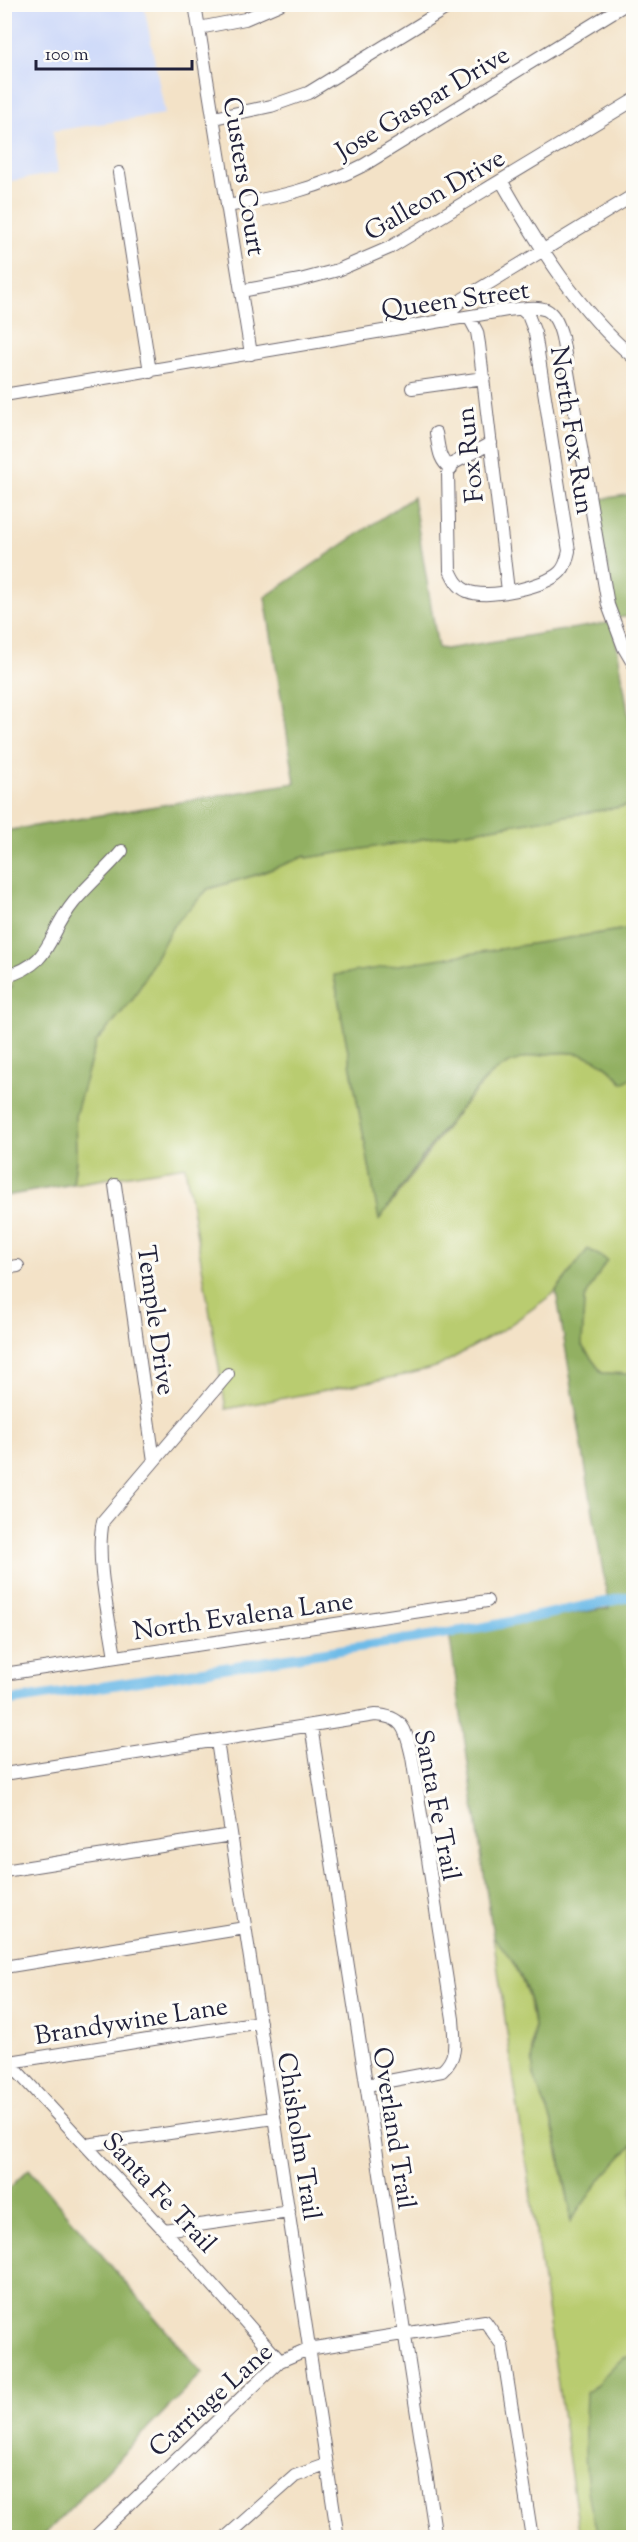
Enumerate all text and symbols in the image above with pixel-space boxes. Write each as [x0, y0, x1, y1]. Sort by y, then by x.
scale bar [36, 33, 192, 71]
street label: Jose Gaspar Drive [328, 38, 517, 172]
text: 100 m [45, 43, 89, 69]
street label: Custers Court [212, 94, 273, 259]
street label: Galleon Drive [358, 141, 513, 252]
street label: Queen Street [379, 273, 532, 330]
street label: North Fox Run [539, 344, 602, 517]
street label: Fox Run [448, 405, 495, 504]
street label: Temple Drive [126, 1243, 183, 1398]
street label: North Evalena Lane [131, 1584, 356, 1651]
street label: Santa Fe Trail [403, 1727, 468, 1884]
street label: Brandywine Lane [32, 1989, 231, 2056]
street label: Overland Trail [361, 2045, 424, 2212]
street label: Chisholm Trail [266, 2050, 329, 2223]
street label: Santa Fe Trail [92, 2125, 224, 2262]
street label: Carriage Lane [141, 2335, 282, 2467]

